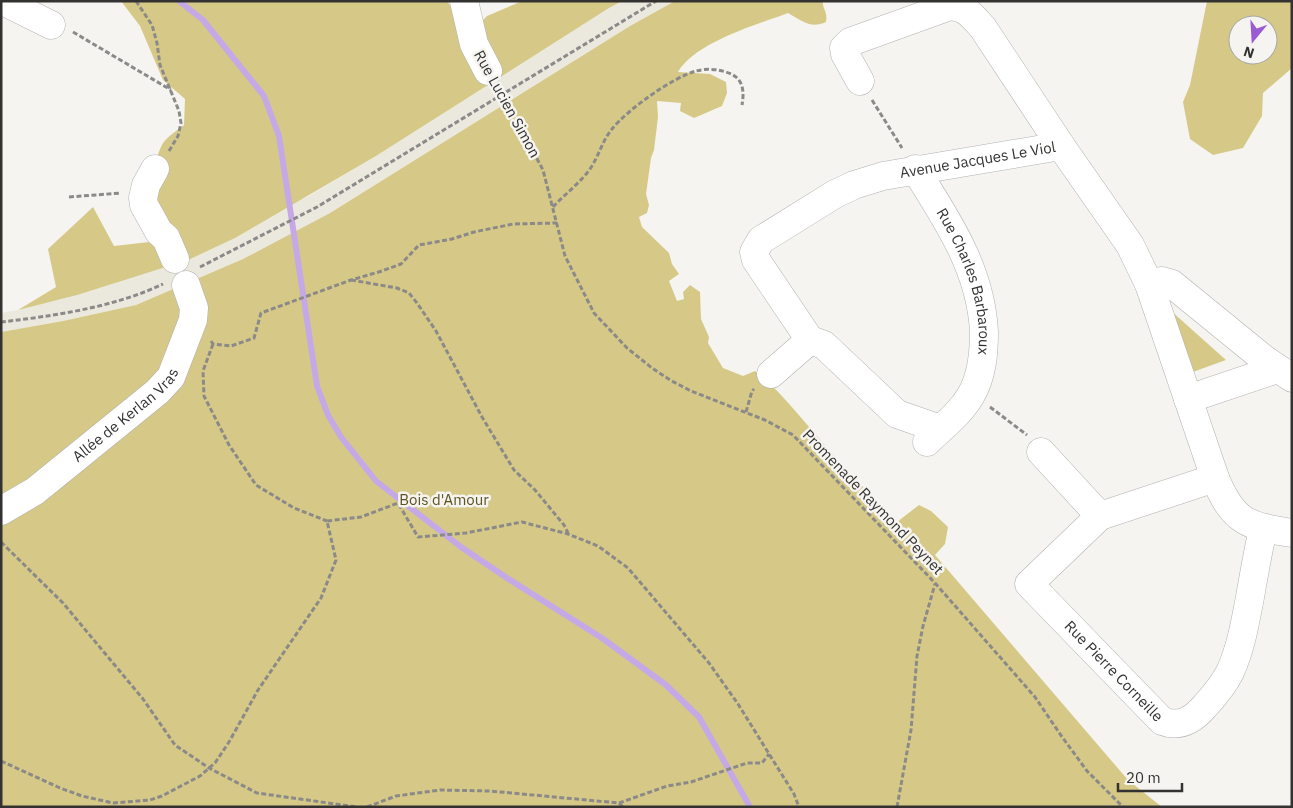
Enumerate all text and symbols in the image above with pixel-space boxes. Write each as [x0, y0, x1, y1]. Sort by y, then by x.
north arrow [1228, 15, 1278, 65]
text: N [1241, 42, 1257, 62]
street label: Rue Lucien Simon [470, 47, 545, 161]
street label: Avenue Jacques Le Viol [898, 137, 1057, 182]
street label: Rue Charles Barbaroux [933, 204, 994, 356]
street label: Allée de Kerlan Vras [68, 366, 182, 466]
street label: Promenade Raymond Peynet [799, 425, 948, 578]
park label: Bois d'Amour [399, 490, 489, 509]
street label: Rue Pierre Corneille [1061, 616, 1168, 726]
scale bar [1118, 760, 1182, 792]
text: 20 m [1126, 768, 1161, 787]

